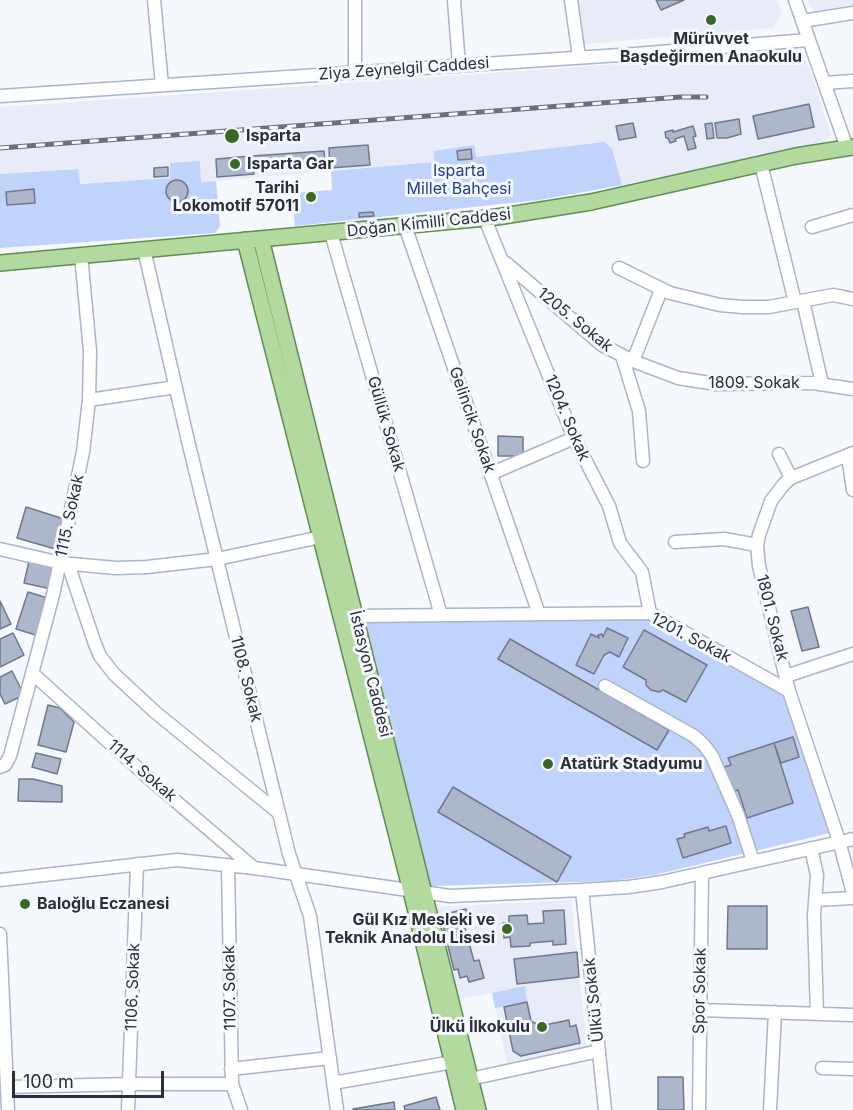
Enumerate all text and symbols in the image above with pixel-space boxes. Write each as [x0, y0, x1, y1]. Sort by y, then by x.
marker: Mürüvvet Başdeğirmen Anaokulu [704, 13, 718, 27]
place label: Mürüvvet Başdeğirmen Anaokulu [620, 29, 802, 67]
street label: Ziya Zeynelgil Caddesi [318, 53, 490, 85]
place label: Isparta [246, 126, 301, 146]
marker: Isparta [223, 127, 241, 145]
place label: Isparta Gar [247, 154, 334, 174]
marker: Isparta Gar [228, 157, 242, 171]
park label: Isparta Millet Bahçesi [407, 161, 511, 199]
place label: Tarihi Lokomotif 57011 [173, 178, 299, 216]
marker: Tarihi Lokomotif 57011 [304, 190, 318, 204]
street label: Doğan Kimilli Caddesi [346, 205, 512, 241]
street label: 1205. Sokak [534, 284, 616, 356]
street label: Gelincik Sokak [445, 364, 499, 476]
street label: 1204. Sokak [540, 372, 594, 464]
street label: 1809. Sokak [708, 373, 800, 393]
street label: Güllük Sokak [363, 374, 409, 474]
street label: 1115. Sokak [52, 473, 88, 559]
street label: 1801. Sokak [752, 573, 792, 663]
street label: İstasyon Caddesi [345, 609, 395, 739]
street label: 1201. Sokak [647, 609, 735, 667]
street label: 1108. Sokak [226, 634, 266, 724]
street label: 1114. Sokak [104, 736, 180, 806]
place label: Atatürk Stadyumu [560, 754, 702, 774]
marker: Atatürk Stadyumu [541, 757, 555, 771]
place label: Baloğlu Eczanesi [37, 894, 169, 914]
marker: Baloğlu Eczanesi [18, 897, 32, 911]
place label: Gül Kız Mesleki ve Teknik Anadolu Lisesi [325, 910, 495, 948]
marker: Gül Kız Mesleki ve Teknik Anadolu Lisesi [500, 922, 514, 936]
street label: 1106. Sokak [122, 943, 144, 1031]
street label: 1107. Sokak [220, 945, 240, 1031]
street label: Spor Sokak [690, 948, 710, 1034]
street label: Ülkü Sokak [580, 957, 608, 1043]
place label: Ülkü İlkokulu [430, 1017, 530, 1037]
marker: Ülkü İlkokulu [535, 1020, 549, 1034]
scale bar [15, 1059, 166, 1097]
text: 100 m [23, 1071, 74, 1092]

